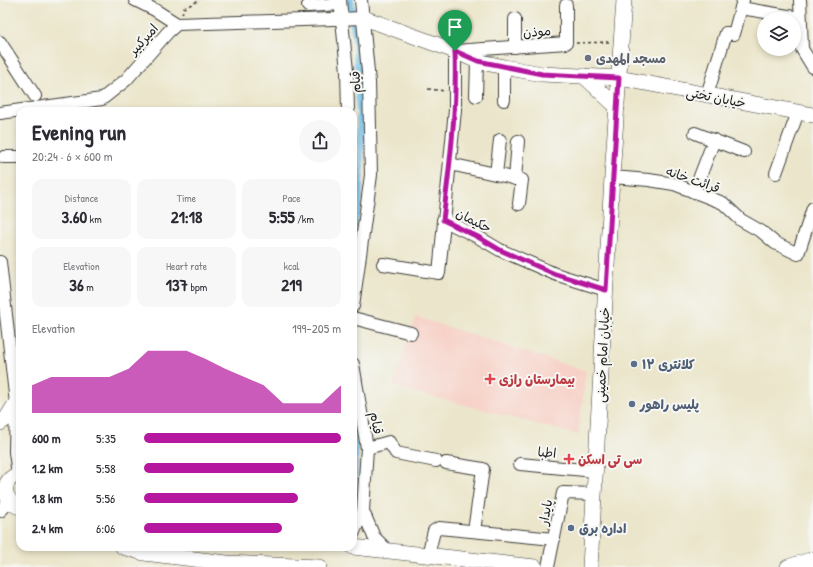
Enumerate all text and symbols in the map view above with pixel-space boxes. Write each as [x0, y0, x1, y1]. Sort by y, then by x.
pin [438, 10, 472, 51]
map controls [757, 12, 801, 56]
button: layers [757, 12, 801, 56]
icon: arrive [444, 16, 466, 38]
street label: امیرکبیر [123, 19, 162, 59]
street label: موذن [522, 21, 552, 41]
place label: مسجد المهدی [596, 49, 666, 67]
marker: مسجد المهدی [583, 53, 593, 63]
street label: قیام [345, 70, 367, 94]
street label: خیابان تختی [684, 82, 747, 113]
text: Evening run [32, 117, 126, 147]
button: share [299, 120, 341, 162]
text: 20:24 · 6 × 600 m [32, 147, 113, 165]
street label: قرائت خانه [663, 161, 723, 197]
text: Distance [65, 191, 98, 205]
text: Time [177, 191, 196, 205]
text: Pace [282, 191, 301, 205]
street label: حکیمان [453, 203, 495, 237]
text: 3.60 [61, 205, 87, 228]
text: 21:18 [171, 205, 202, 228]
text: 5:55 [269, 205, 295, 228]
text: km [87, 212, 102, 226]
text: /km [295, 212, 314, 226]
text: Elevation [63, 259, 100, 273]
text: Heart rate [166, 259, 207, 273]
text: kcal [283, 259, 300, 273]
text: 36 [69, 273, 84, 296]
text: 137 [166, 273, 188, 296]
text: 219 [281, 273, 302, 296]
text: m [84, 280, 94, 294]
text: bpm [188, 280, 207, 294]
street label: خیابان امام خمینی [591, 307, 615, 403]
text: Elevation [32, 319, 75, 337]
text: 199–205 m [292, 319, 341, 337]
place label: کلانتری ۱۲ [642, 355, 695, 373]
marker: کلانتری ۱۲ [629, 359, 639, 369]
place label: بیمارستان رازی [499, 370, 575, 388]
marker: بیمارستان رازی [484, 373, 496, 385]
place label: پلیس راهور [639, 395, 699, 413]
marker: پلیس راهور [627, 399, 637, 409]
street label: قیام [364, 411, 388, 436]
text: 600 m [32, 429, 61, 447]
text: 5:35 [96, 429, 116, 447]
street label: اطبا [537, 442, 557, 462]
place label: سی تی اسکن [578, 450, 643, 468]
marker: سی تی اسکن [563, 453, 575, 465]
text: 1.2 km [32, 459, 63, 477]
text: 5:58 [96, 459, 116, 477]
text: 1.8 km [32, 489, 62, 507]
text: 5:56 [96, 489, 115, 507]
street label: پایدار [534, 497, 556, 527]
text: 2.4 km [32, 519, 63, 537]
text: 6:06 [96, 519, 115, 537]
place label: اداره برق [579, 519, 626, 537]
marker: اداره برق [566, 523, 576, 533]

